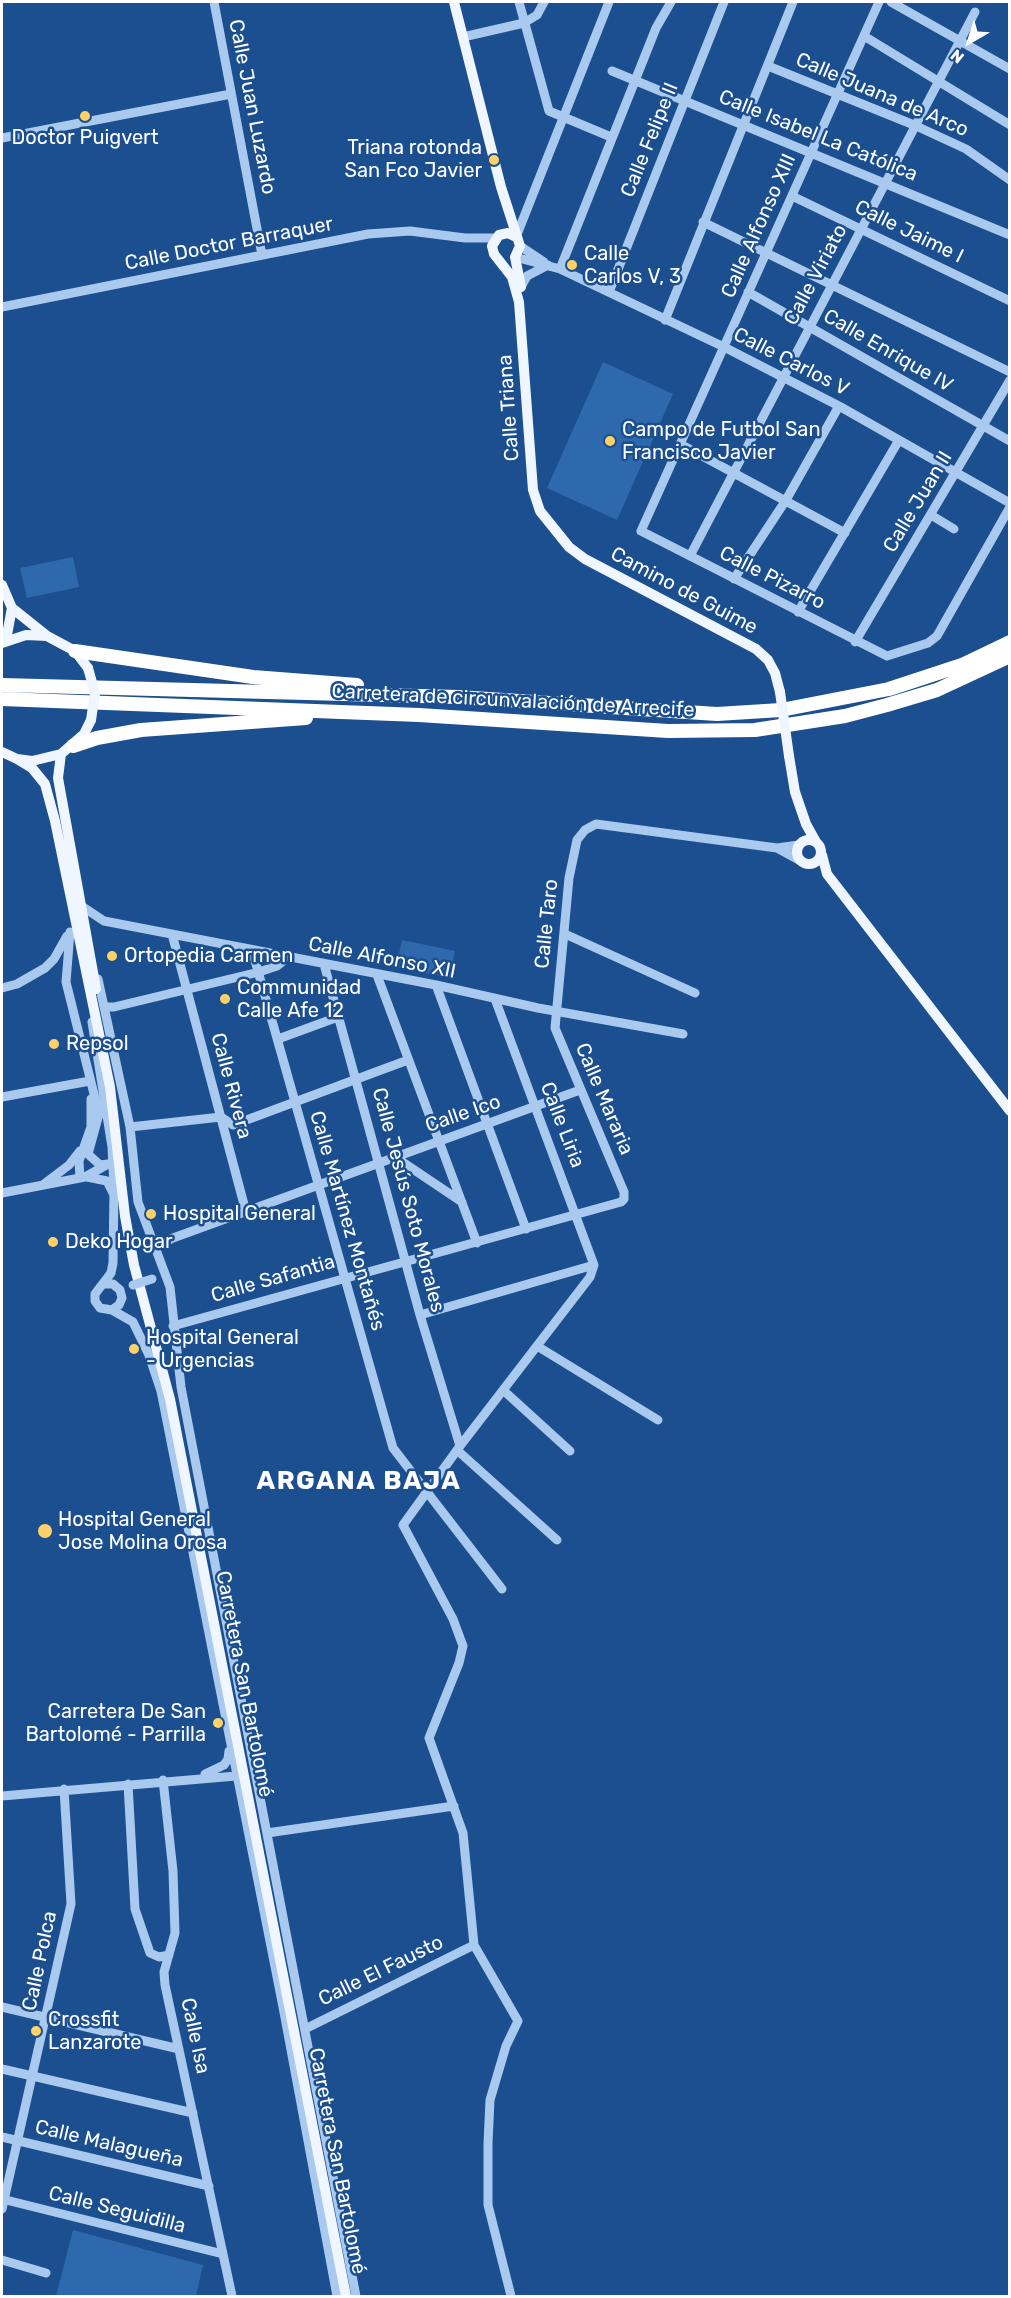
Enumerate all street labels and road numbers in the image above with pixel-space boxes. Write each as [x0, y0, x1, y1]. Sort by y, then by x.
street label: Calle Juan Luzardo [223, 17, 281, 197]
street label: Calle Juana de Arco [792, 48, 972, 142]
street label: Calle Felipe II [616, 79, 684, 201]
street label: Calle Isabel La Católica [715, 85, 921, 187]
street label: Calle Alfonso XIII [716, 150, 802, 302]
street label: Calle Jaime I [851, 195, 967, 269]
street label: Calle Doctor Barraquer [123, 212, 335, 276]
street label: Calle Viriato [779, 220, 853, 330]
street label: Calle Enrique IV [819, 304, 957, 398]
street label: Calle Carlos V [729, 323, 853, 401]
street label: Calle Triana [493, 354, 525, 462]
street label: Calle Juan II [878, 447, 958, 557]
street label: Calle Pizarro [715, 541, 829, 615]
street label: Camino de Guime [606, 542, 762, 640]
street label: Carretera de circunvalación de Arrecife [331, 680, 695, 722]
street label: Calle Taro [530, 878, 564, 970]
street label: Calle Alfonso XII [306, 932, 458, 984]
street label: Calle Rivera [205, 1030, 257, 1142]
street label: Calle Mararia [570, 1040, 638, 1158]
street label: Calle Liria [535, 1079, 589, 1171]
street label: Calle Jesús Soto Morales [366, 1085, 450, 1315]
street label: Calle Ico [422, 1090, 504, 1138]
street label: Calle Martínez Montañés [304, 1108, 390, 1334]
street label: Calle Safantia [208, 1250, 338, 1308]
street label: Carretera San Bartolomé [210, 1569, 278, 1799]
street label: Calle Polca [18, 1909, 62, 2013]
street label: Calle El Fausto [315, 1930, 447, 2012]
street label: Calle Isa [175, 1996, 215, 2076]
street label: Carretera San Bartolomé [303, 2046, 371, 2276]
street label: Calle Malagueña [33, 2115, 185, 2173]
street label: Calle Seguidilla [46, 2181, 188, 2239]

